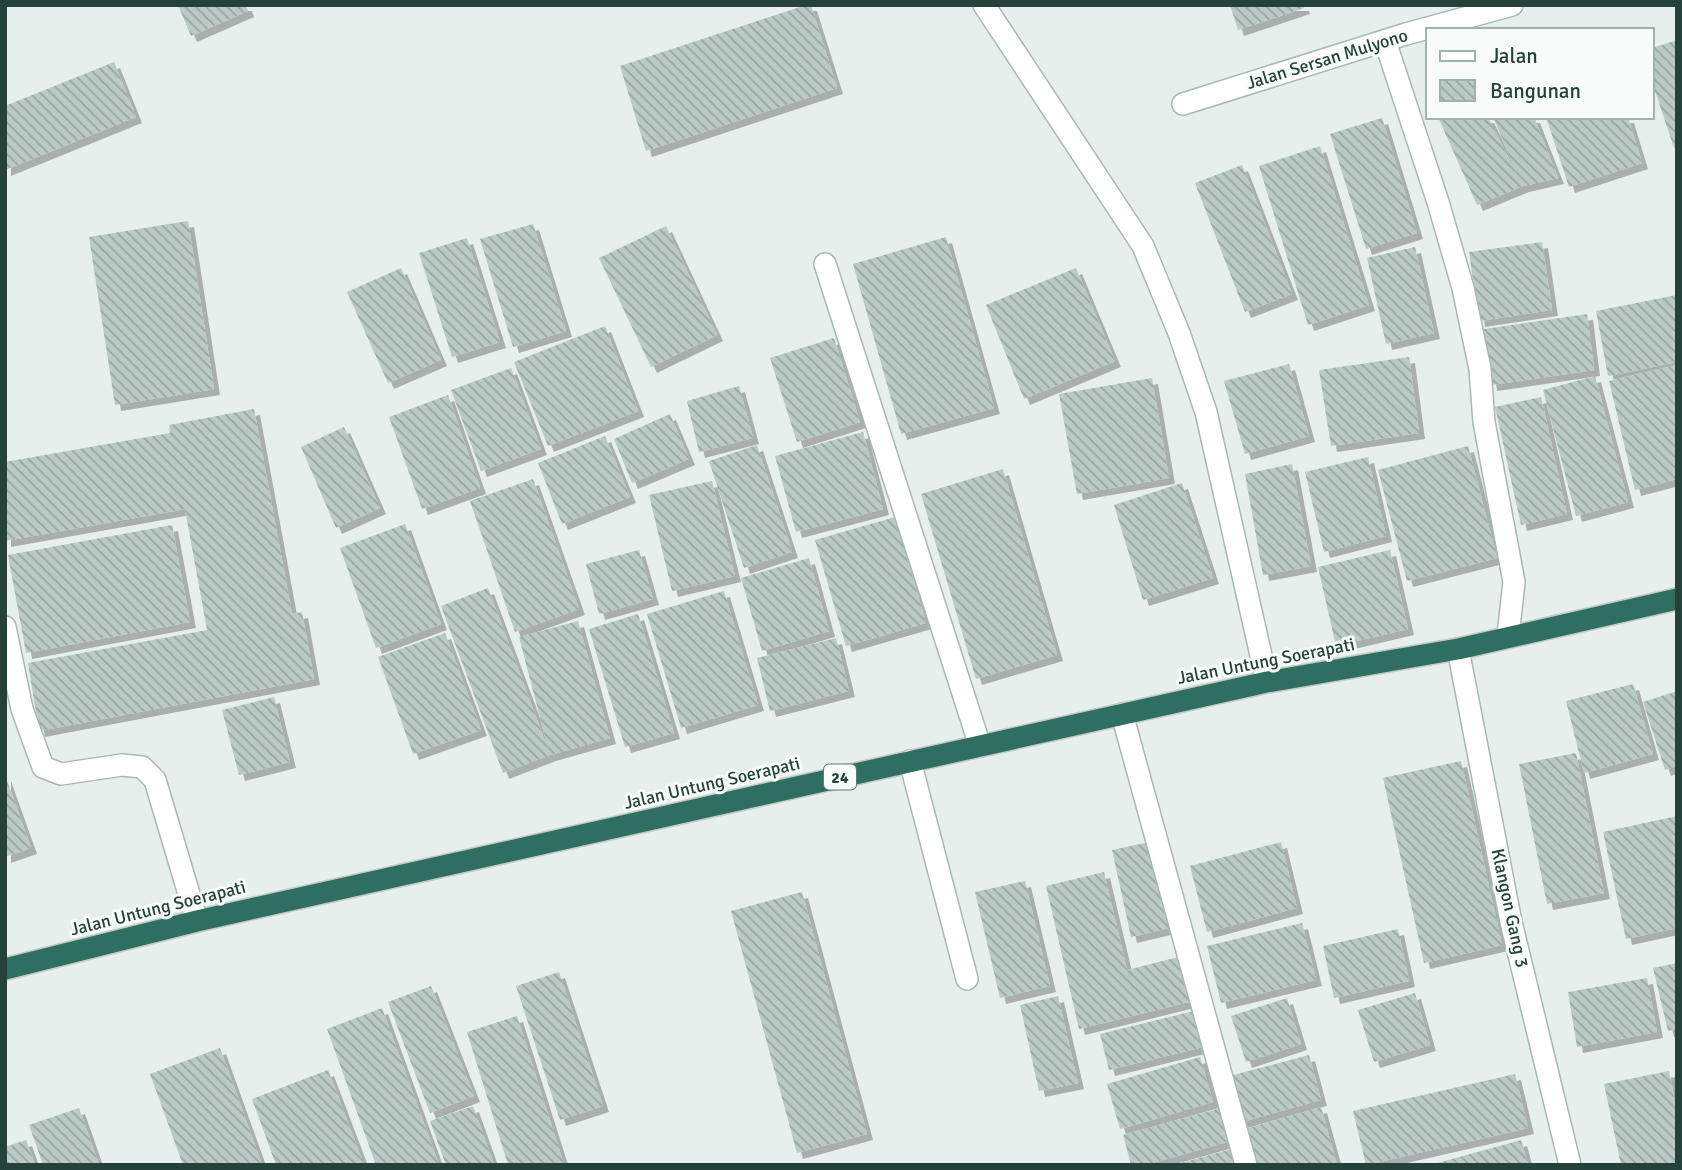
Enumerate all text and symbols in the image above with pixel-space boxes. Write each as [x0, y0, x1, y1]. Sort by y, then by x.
street label: Jalan Sersan Mulyono [1244, 24, 1410, 94]
legend [1426, 28, 1654, 119]
text: Jalan [1490, 43, 1538, 69]
text: Bangunan [1490, 78, 1581, 104]
street label: Jalan Untung Soerapati [1176, 633, 1356, 689]
street label: Jalan Untung Soerapati [622, 752, 802, 814]
road number: 24 [824, 764, 856, 790]
street label: Klangon Gang 3 [1487, 846, 1533, 970]
street label: Jalan Untung Soerapati [68, 876, 248, 940]

